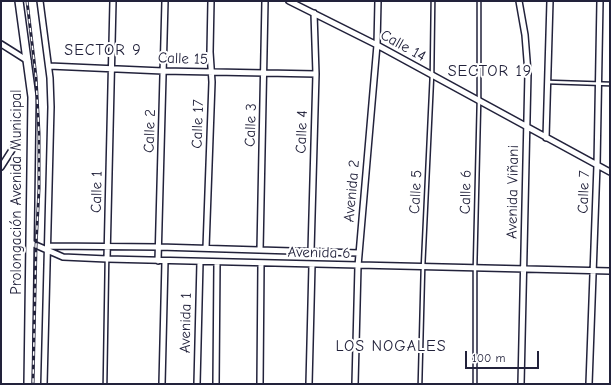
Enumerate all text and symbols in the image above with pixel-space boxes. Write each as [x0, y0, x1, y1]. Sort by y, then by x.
street label: Calle 14 [377, 26, 429, 66]
district label: SECTOR 9 [64, 40, 142, 60]
street label: Calle 15 [158, 49, 208, 69]
district label: SECTOR 19 [448, 61, 532, 81]
street label: Prolongación Avenida Municipal [8, 89, 26, 295]
street label: Calle 17 [188, 99, 208, 149]
street label: Calle 3 [241, 103, 261, 147]
street label: Calle 2 [140, 109, 160, 153]
street label: Calle 4 [292, 110, 312, 154]
street label: Avenida Viñani [503, 145, 523, 239]
street label: Avenida 2 [340, 159, 364, 223]
street label: Calle 5 [406, 169, 426, 215]
street label: Calle 6 [457, 170, 475, 214]
street label: Calle 7 [574, 170, 594, 214]
street label: Calle 1 [88, 171, 106, 213]
street label: Avenida 6 [287, 243, 351, 263]
street label: Avenida 1 [176, 293, 196, 353]
district label: LOS NOGALES [335, 336, 447, 356]
scale bar [467, 343, 541, 369]
text: 100 m [472, 351, 505, 365]

